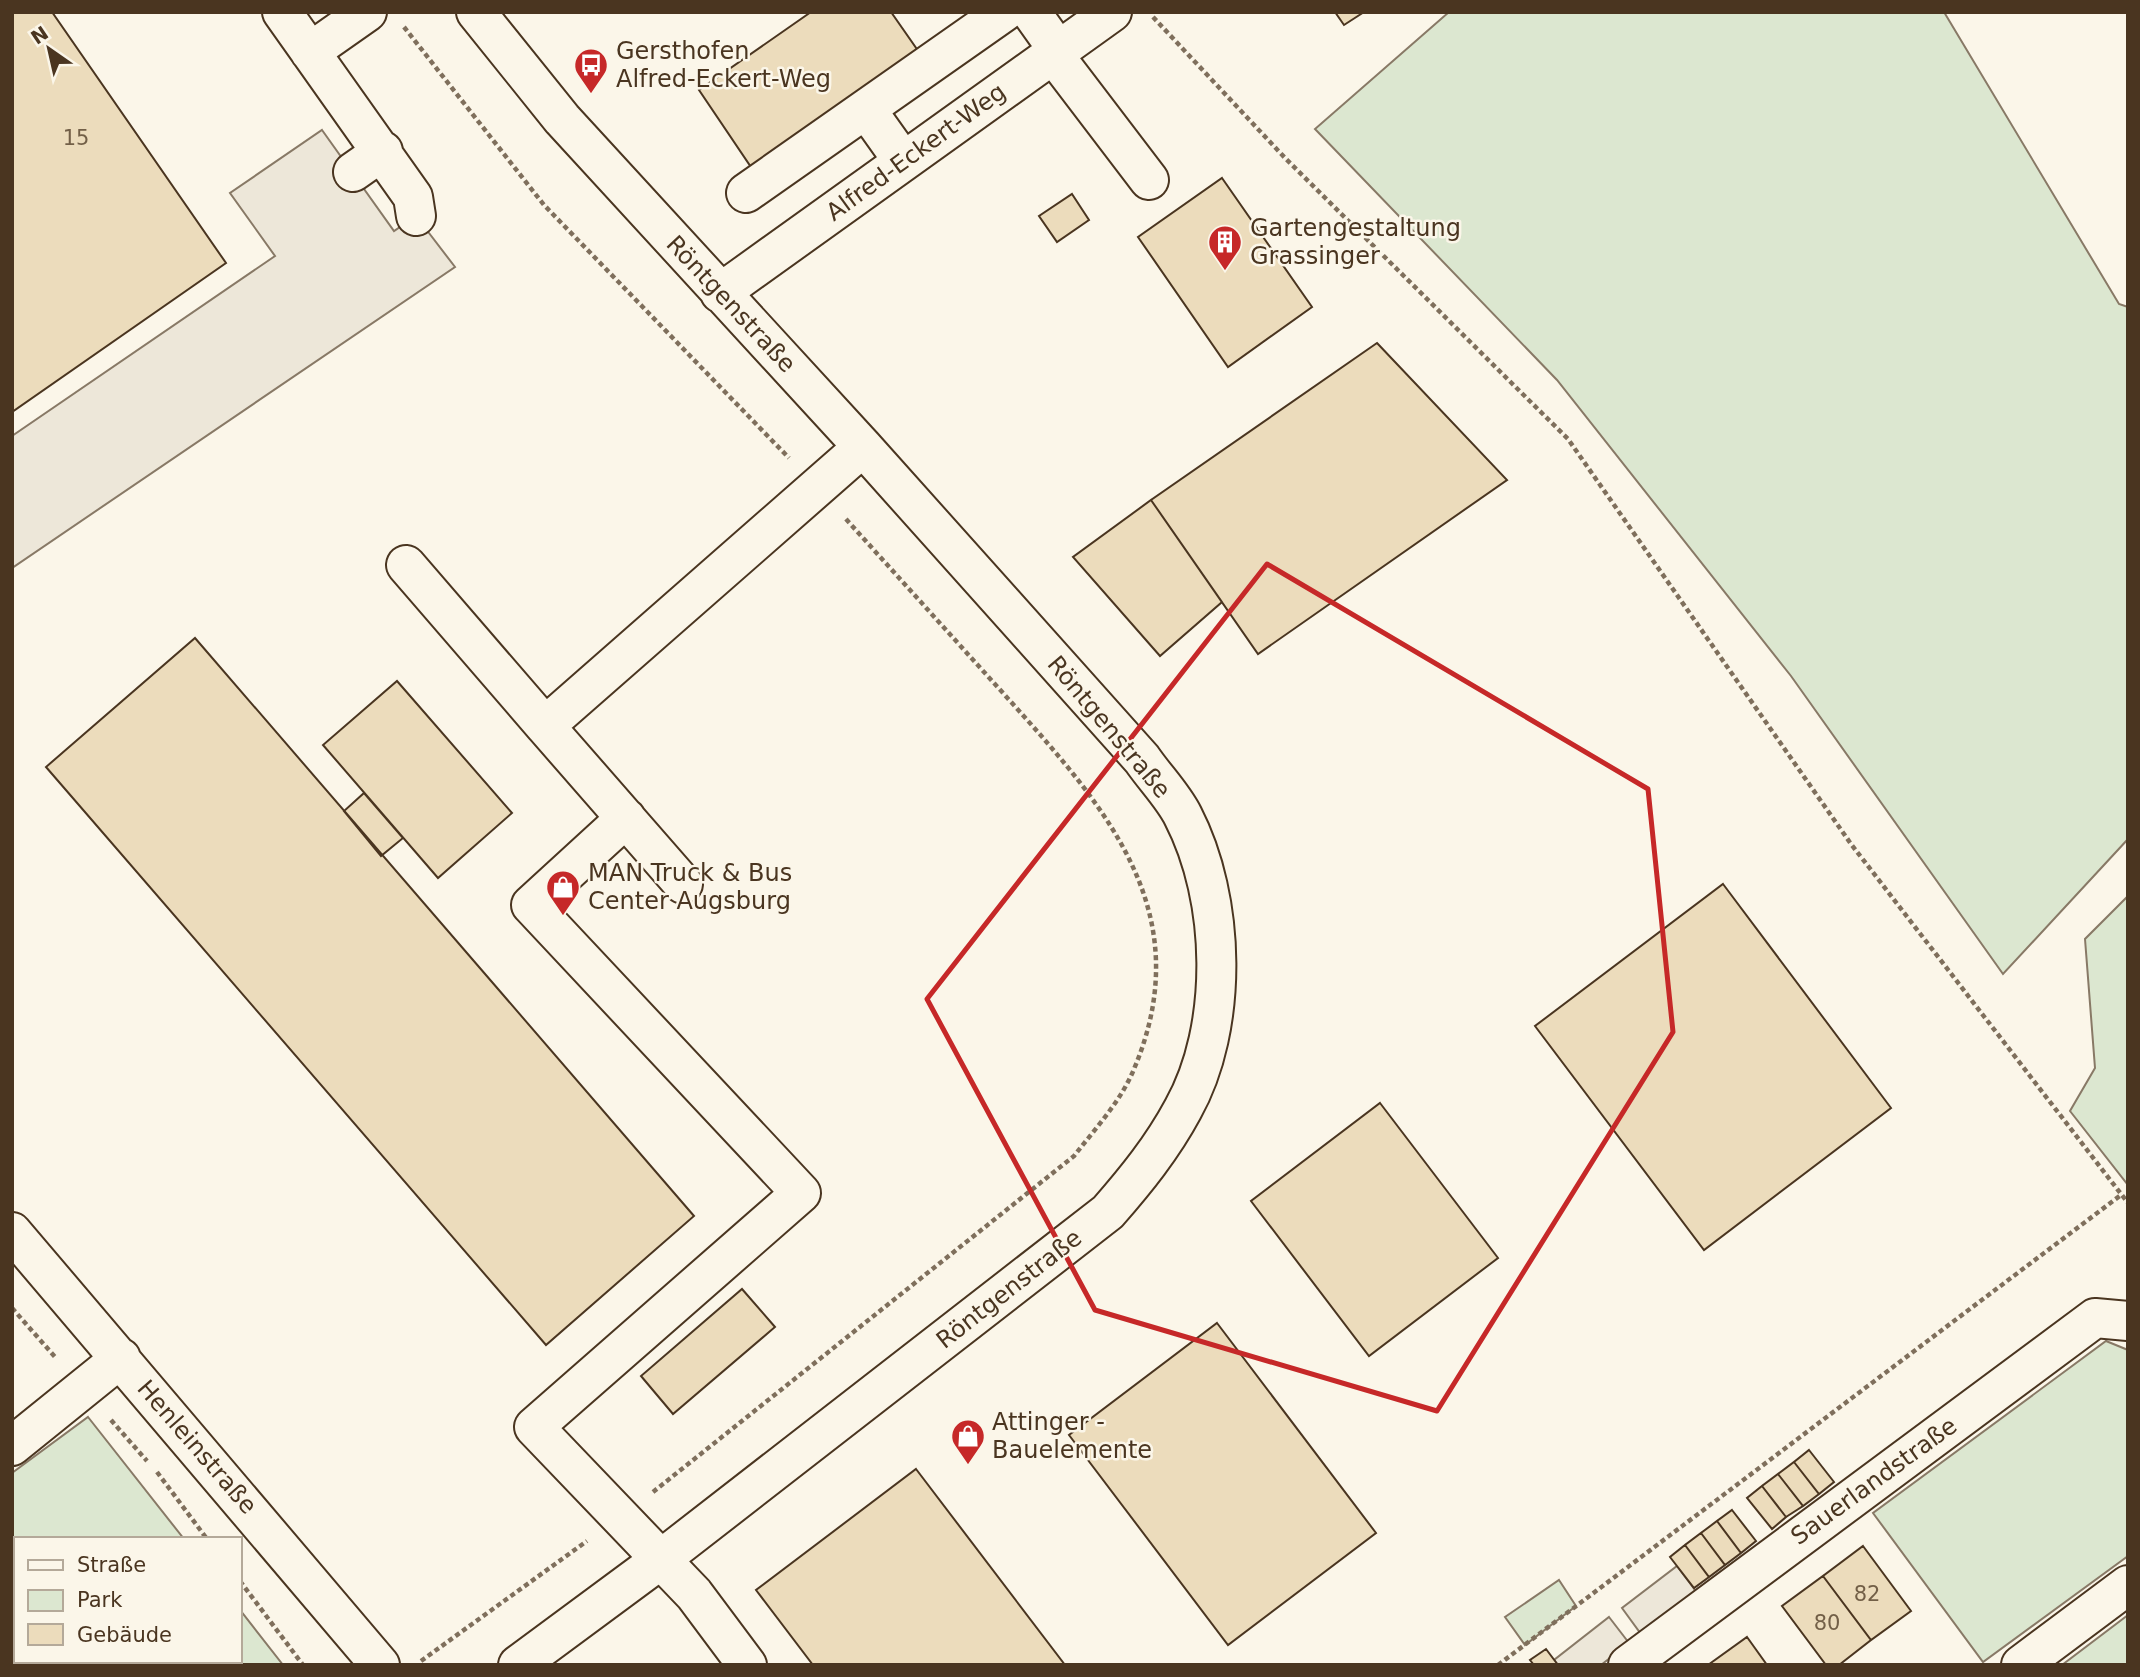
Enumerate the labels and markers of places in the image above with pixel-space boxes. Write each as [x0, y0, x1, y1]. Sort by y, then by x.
place label: Gersthofen Alfred-Eckert-Weg [616, 37, 831, 93]
bus stop icon: Gersthofen Alfred-Eckert-Weg [572, 46, 610, 95]
place label: Gartengestaltung Grassinger [1250, 214, 1461, 270]
building icon: Gartengestaltung Grassinger [1206, 223, 1244, 272]
place label: MAN Truck & Bus Center Augsburg [588, 859, 792, 915]
shop icon: MAN Truck & Bus Center Augsburg [544, 868, 582, 917]
place label: Attinger - Bauelemente [992, 1408, 1152, 1464]
shop icon: Attinger - Bauelemente [949, 1417, 987, 1466]

